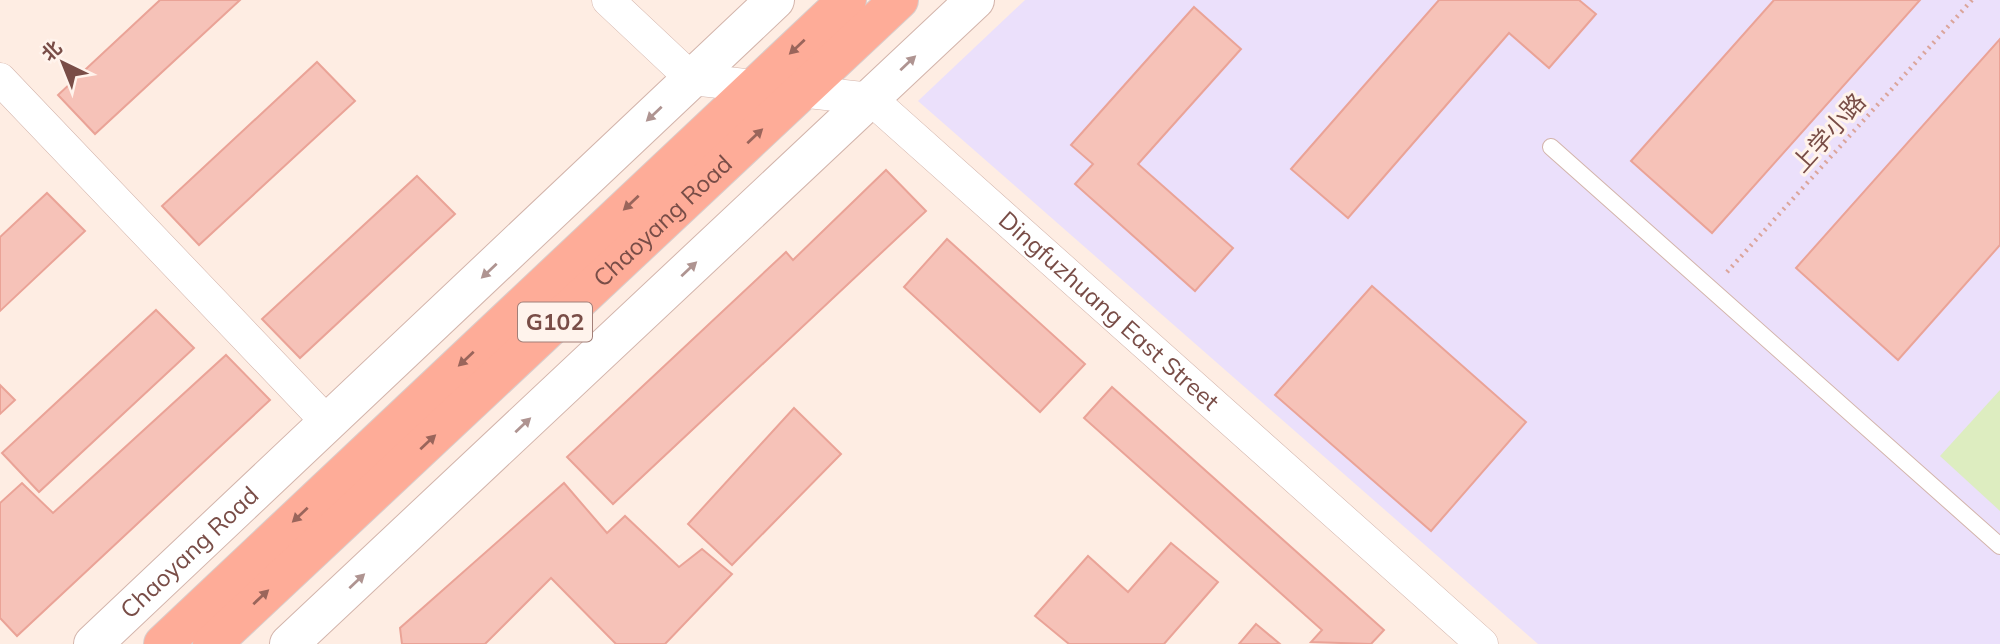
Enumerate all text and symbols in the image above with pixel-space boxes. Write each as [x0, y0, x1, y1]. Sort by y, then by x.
north arrow [28, 28, 98, 98]
text: 北 [36, 35, 67, 66]
one-way arrow [789, 38, 806, 54]
one-way arrow [899, 56, 916, 72]
street label: 上学小路 [1785, 87, 1872, 178]
one-way arrow [646, 106, 663, 122]
one-way arrow [746, 128, 764, 144]
street label: Chaoyang Road [587, 148, 738, 293]
one-way arrow [623, 194, 640, 210]
street label: Dingfuzhuang East Street [993, 204, 1226, 416]
one-way arrow [481, 262, 498, 278]
one-way arrow [680, 262, 697, 278]
road number: G102 [518, 302, 592, 342]
one-way arrow [458, 350, 475, 366]
one-way arrow [514, 417, 532, 433]
one-way arrow [419, 434, 436, 450]
street label: Chaoyang Road [114, 480, 264, 624]
one-way arrow [292, 506, 309, 522]
one-way arrow [348, 573, 365, 589]
one-way arrow [252, 590, 269, 606]

